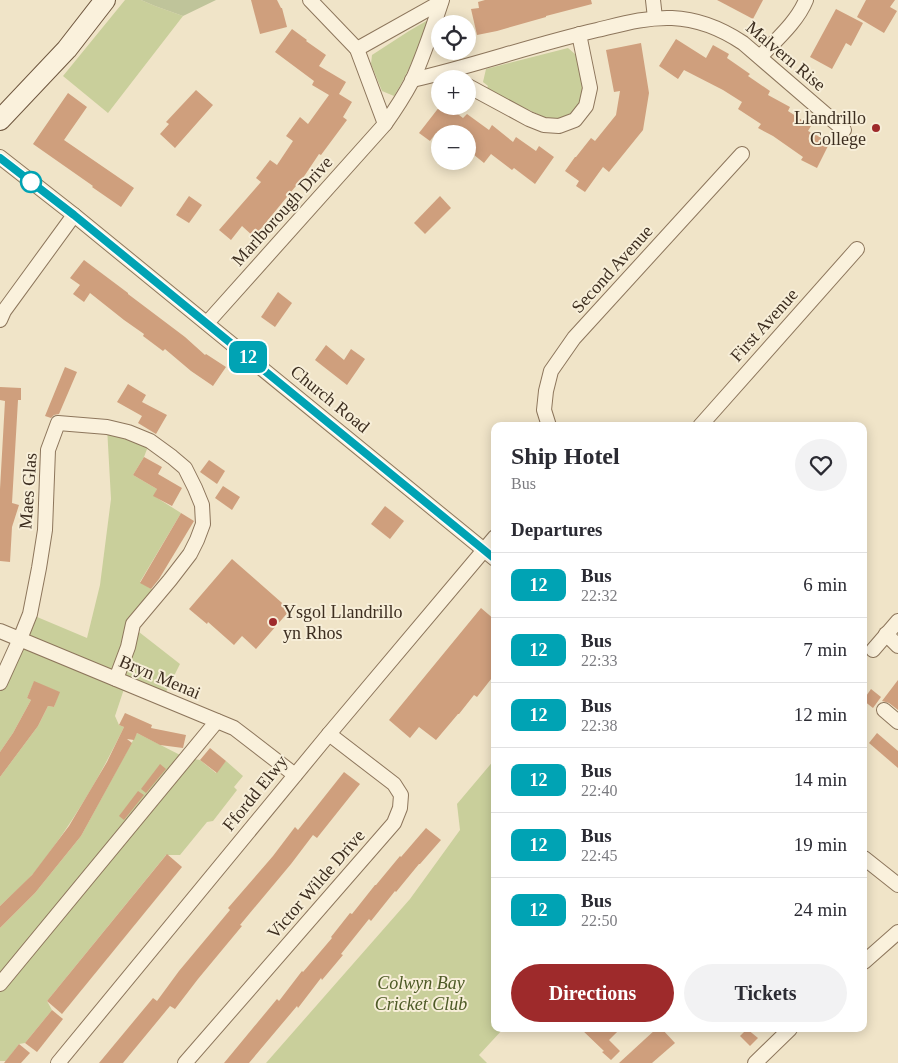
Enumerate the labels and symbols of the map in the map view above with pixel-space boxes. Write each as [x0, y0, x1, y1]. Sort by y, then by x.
street label: Malvern Rise [742, 17, 830, 95]
place label: Llandrillo College [794, 108, 866, 149]
marker: Llandrillo College [870, 122, 882, 134]
street label: Marlborough Drive [228, 152, 336, 270]
unlabelled marker [20, 171, 42, 193]
street label: Second Avenue [567, 221, 657, 317]
street label: First Avenue [726, 284, 802, 366]
line badge: 12 [226, 341, 270, 373]
street label: Church Road [287, 361, 373, 437]
street label: Maes Glas [15, 452, 41, 530]
place label: Ysgol Llandrillo yn Rhos [283, 602, 403, 643]
marker: Ysgol Llandrillo yn Rhos [267, 616, 279, 628]
street label: Bryn Menai [116, 651, 204, 703]
street label: Ffordd Elwy [218, 751, 292, 835]
street label: Victor Wilde Drive [263, 825, 369, 943]
park label: Colwyn Bay Cricket Club [375, 973, 467, 1014]

